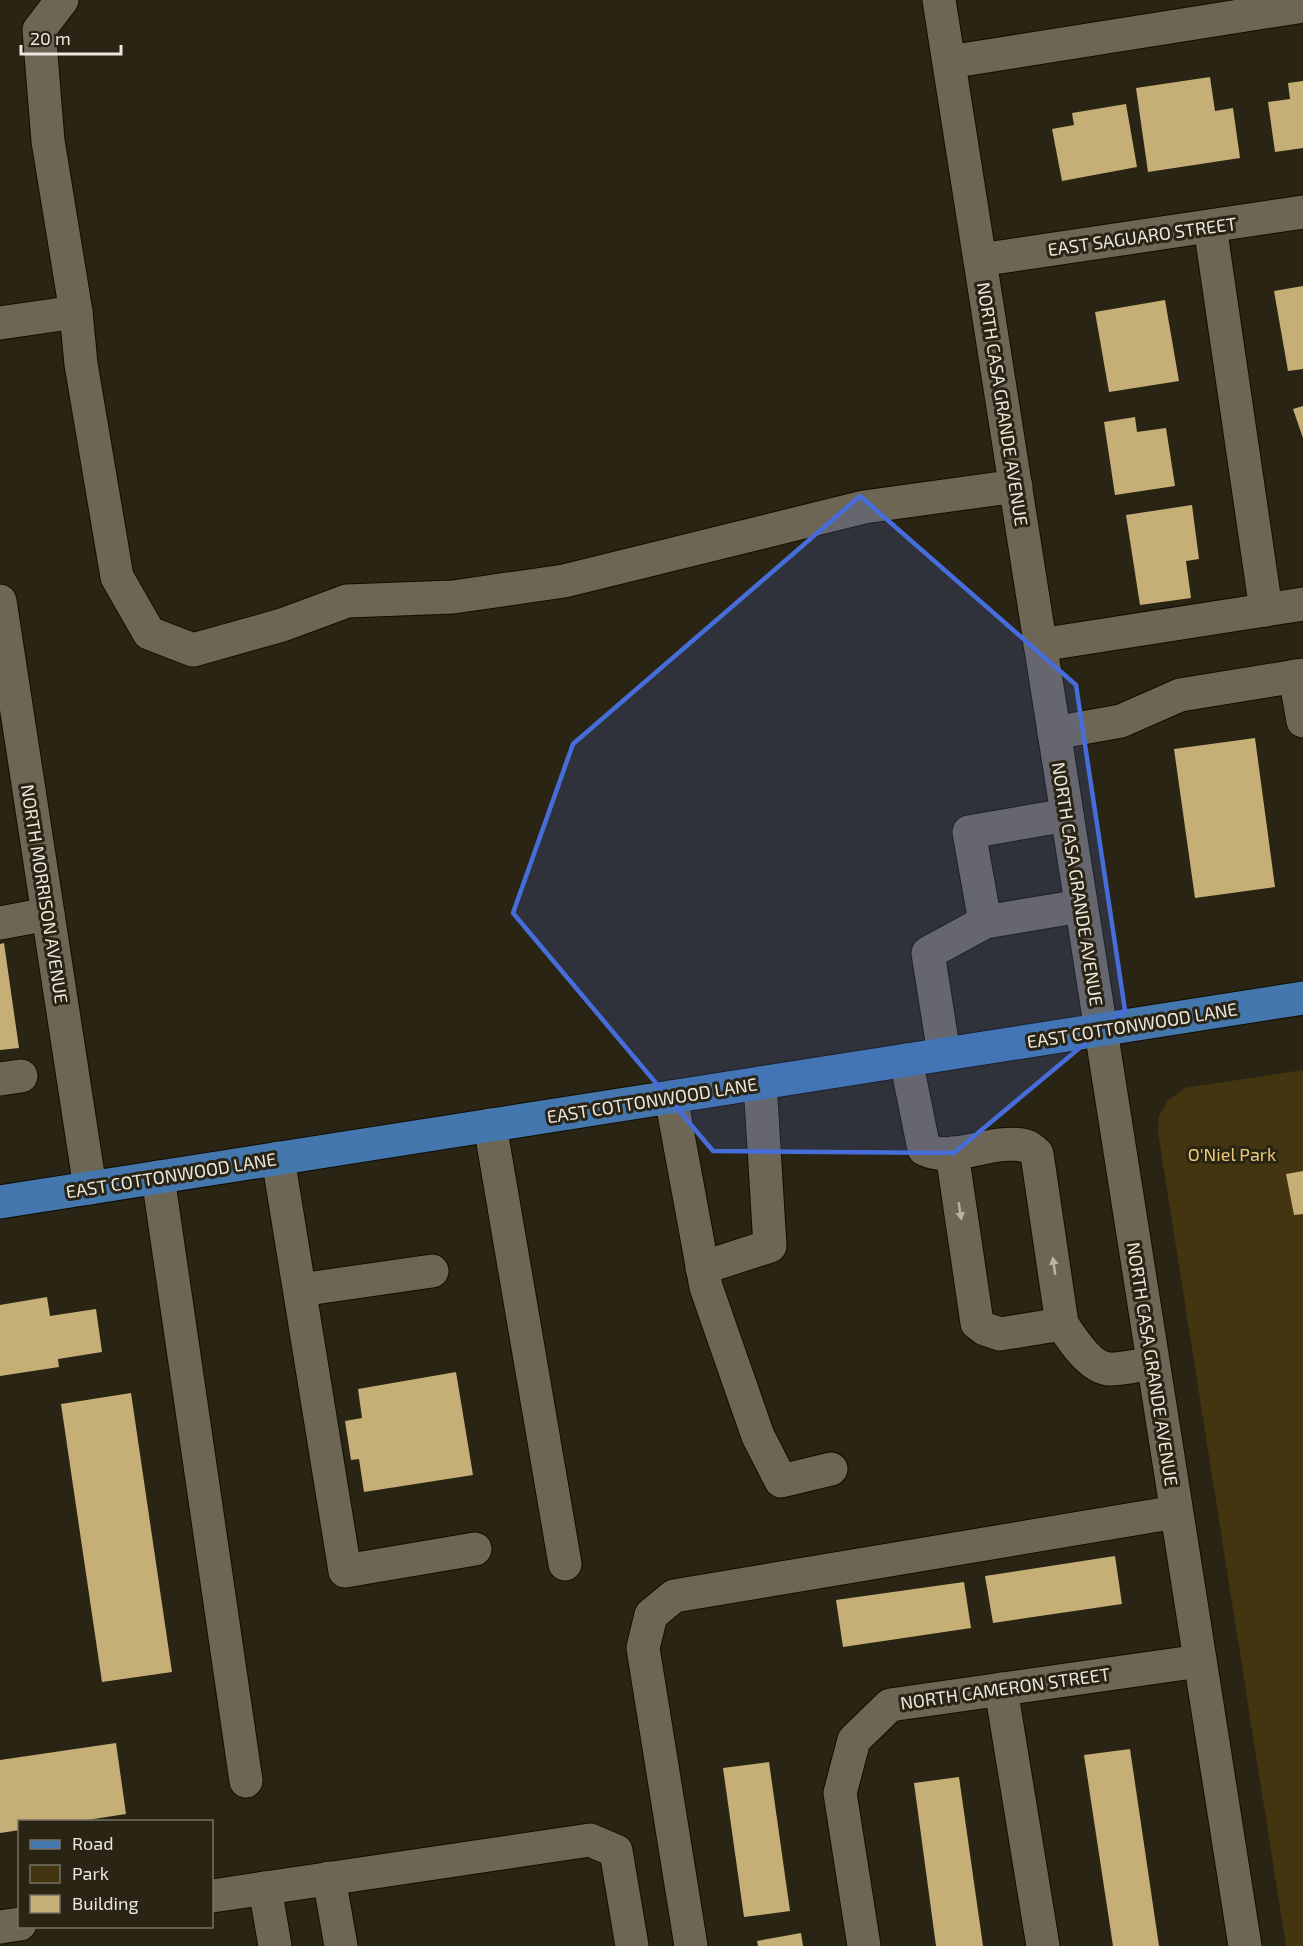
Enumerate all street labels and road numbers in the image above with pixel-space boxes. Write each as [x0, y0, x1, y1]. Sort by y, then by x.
street label: EAST SAGUARO STREET [1046, 212, 1238, 260]
street label: NORTH CASA GRANDE AVENUE [973, 280, 1033, 528]
street label: NORTH CASA GRANDE AVENUE [1048, 760, 1108, 1008]
street label: NORTH MORRISON AVENUE [17, 783, 73, 1005]
street label: EAST COTTONWOOD LANE [1025, 997, 1239, 1053]
street label: EAST COTTONWOOD LANE [545, 1072, 759, 1128]
street label: EAST COTTONWOOD LANE [64, 1147, 278, 1203]
street label: NORTH CASA GRANDE AVENUE [1123, 1240, 1183, 1488]
street label: NORTH CAMERON STREET [899, 1662, 1112, 1714]

